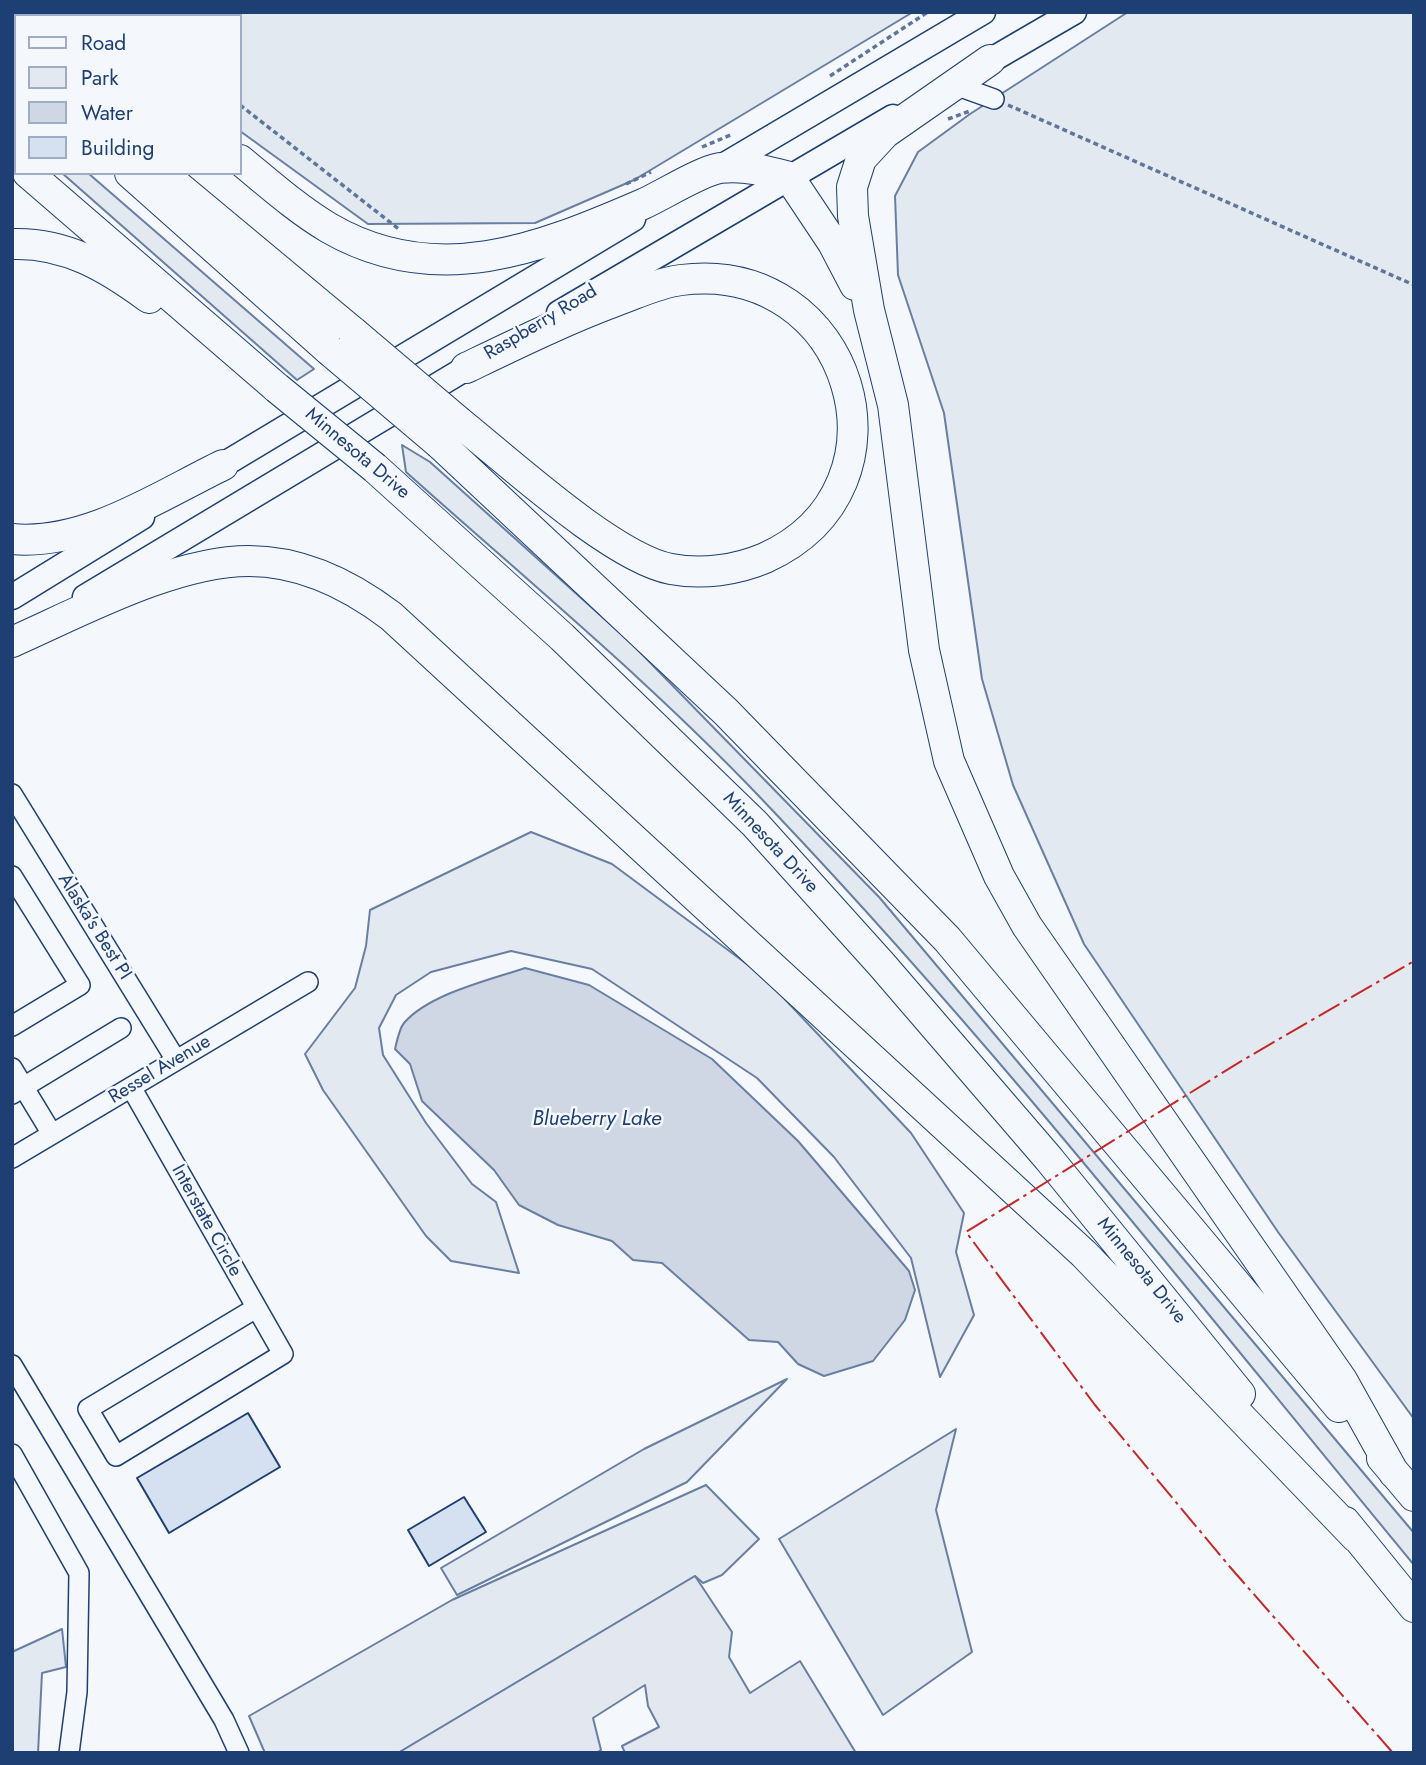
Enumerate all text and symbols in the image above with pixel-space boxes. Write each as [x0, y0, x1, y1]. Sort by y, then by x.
legend [14, 14, 242, 175]
text: Road [81, 28, 126, 58]
text: Park [81, 63, 118, 93]
text: Water [81, 98, 133, 128]
text: Building [81, 133, 154, 163]
street label: Raspberry Road [480, 280, 602, 366]
street label: Minnesota Drive [300, 404, 414, 504]
street label: Minnesota Drive [717, 788, 823, 898]
street label: Alaska's Best PI [52, 870, 136, 984]
street label: Ressel Avenue [105, 1031, 215, 1109]
water label: Blueberry Lake [532, 1107, 662, 1133]
street label: Interstate Circle [166, 1161, 246, 1281]
street label: Minnesota Drive [1091, 1213, 1191, 1329]

